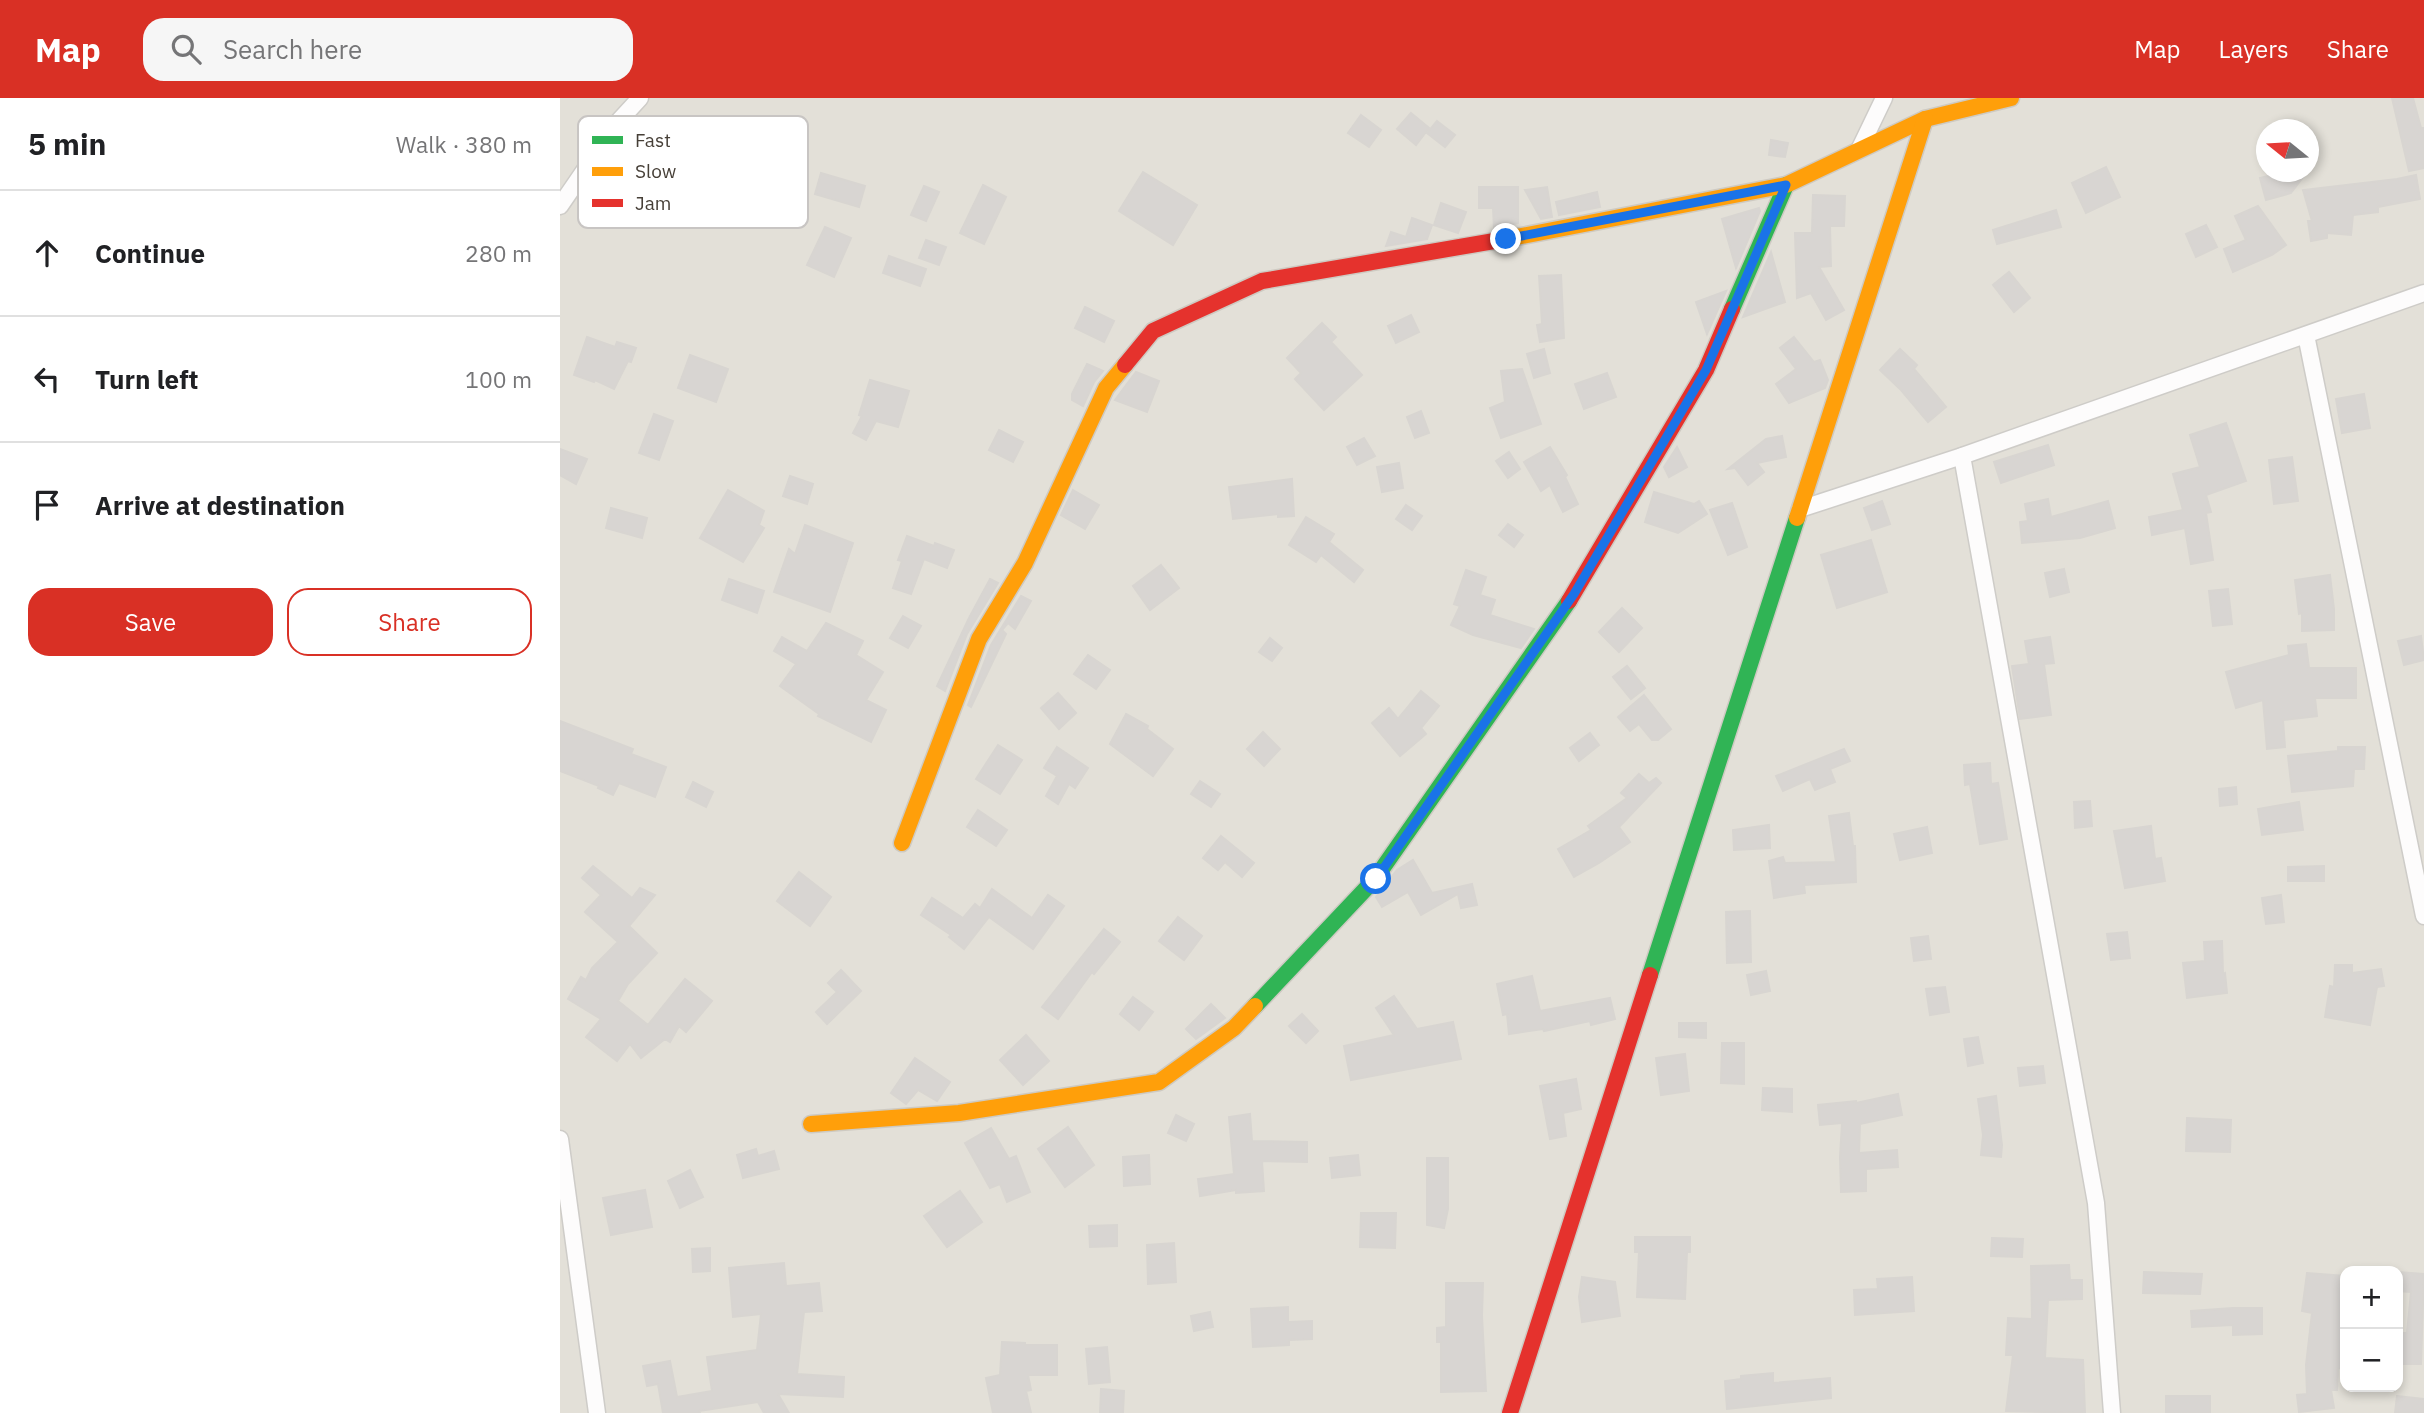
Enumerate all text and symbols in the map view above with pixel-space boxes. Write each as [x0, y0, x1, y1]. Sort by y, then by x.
search box [143, 18, 633, 81]
text: Map [35, 28, 101, 71]
icon: search [167, 30, 205, 68]
text: Search here [223, 32, 362, 66]
text: Map [2134, 33, 2181, 65]
text: Layers [2219, 33, 2289, 65]
text: Share [2327, 33, 2389, 65]
legend [578, 116, 808, 228]
north arrow [2256, 119, 2319, 182]
text: 5 min [28, 124, 106, 163]
text: Fast [635, 128, 671, 152]
text: Walk · 380 m [396, 129, 532, 159]
text: Slow [635, 159, 676, 183]
text: Jam [635, 191, 671, 215]
route end [1490, 223, 1521, 254]
icon: ahead [28, 234, 66, 272]
text: Continue [95, 236, 205, 270]
text: 280 m [465, 238, 532, 268]
icon: left [28, 360, 66, 398]
text: Turn left [95, 362, 198, 396]
text: 100 m [465, 364, 532, 394]
icon: arrive [28, 486, 66, 524]
text: Arrive at destination [95, 488, 345, 522]
button: Save [28, 588, 273, 656]
button: Share [287, 588, 532, 656]
route start [1360, 863, 1391, 894]
map controls [2340, 1266, 2403, 1392]
button: + [2340, 1266, 2403, 1329]
button: − [2340, 1329, 2403, 1392]

